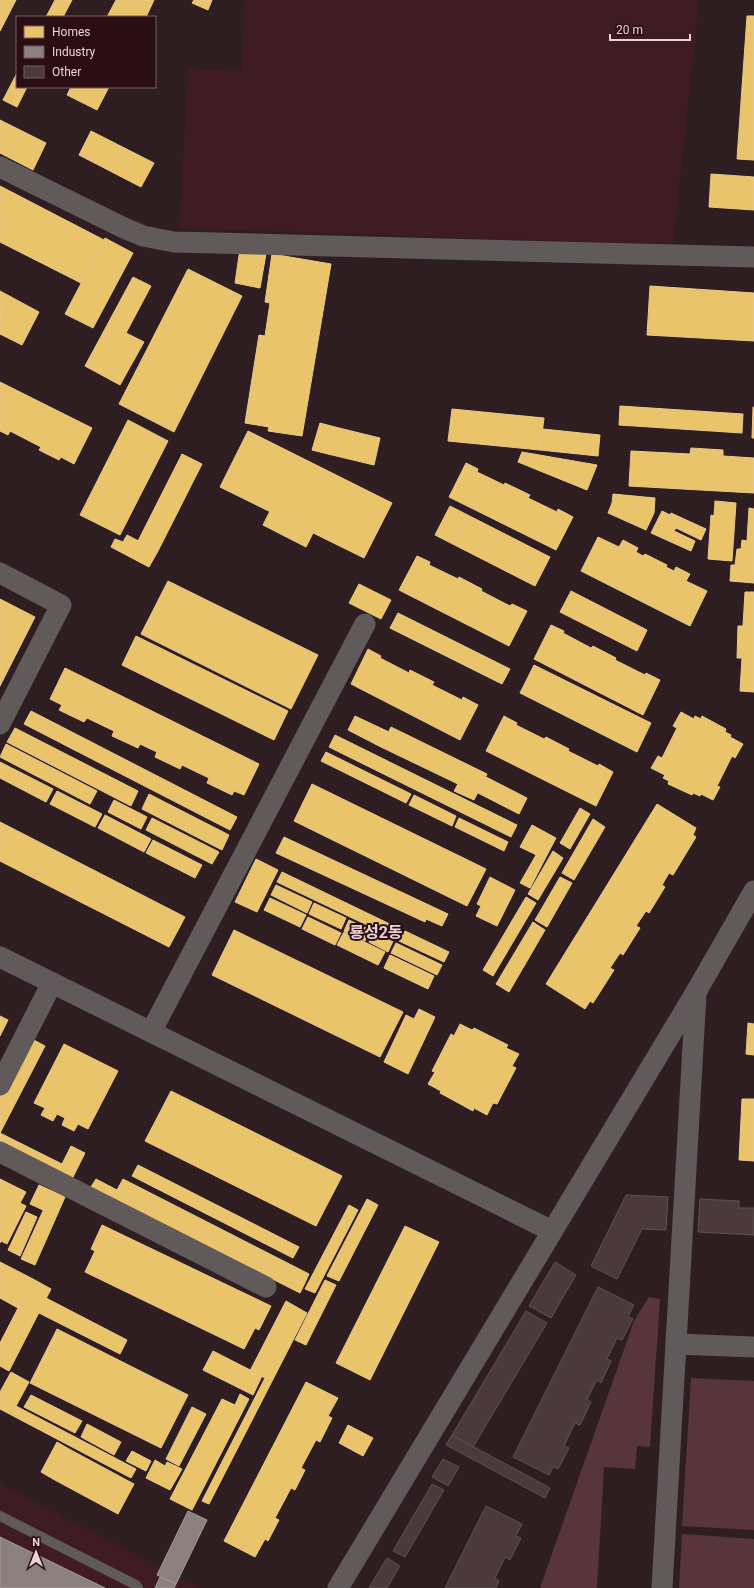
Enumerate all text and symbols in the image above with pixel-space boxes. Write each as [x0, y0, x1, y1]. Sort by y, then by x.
legend [16, 16, 156, 88]
scale bar [610, 16, 690, 42]
text: 20 m [616, 23, 643, 37]
text: Homes [52, 25, 90, 39]
text: Industry [52, 45, 96, 59]
text: Other [52, 65, 81, 79]
district label: 룡성2동 [349, 923, 403, 942]
north arrow [16, 1532, 56, 1572]
text: N [32, 1536, 40, 1549]

